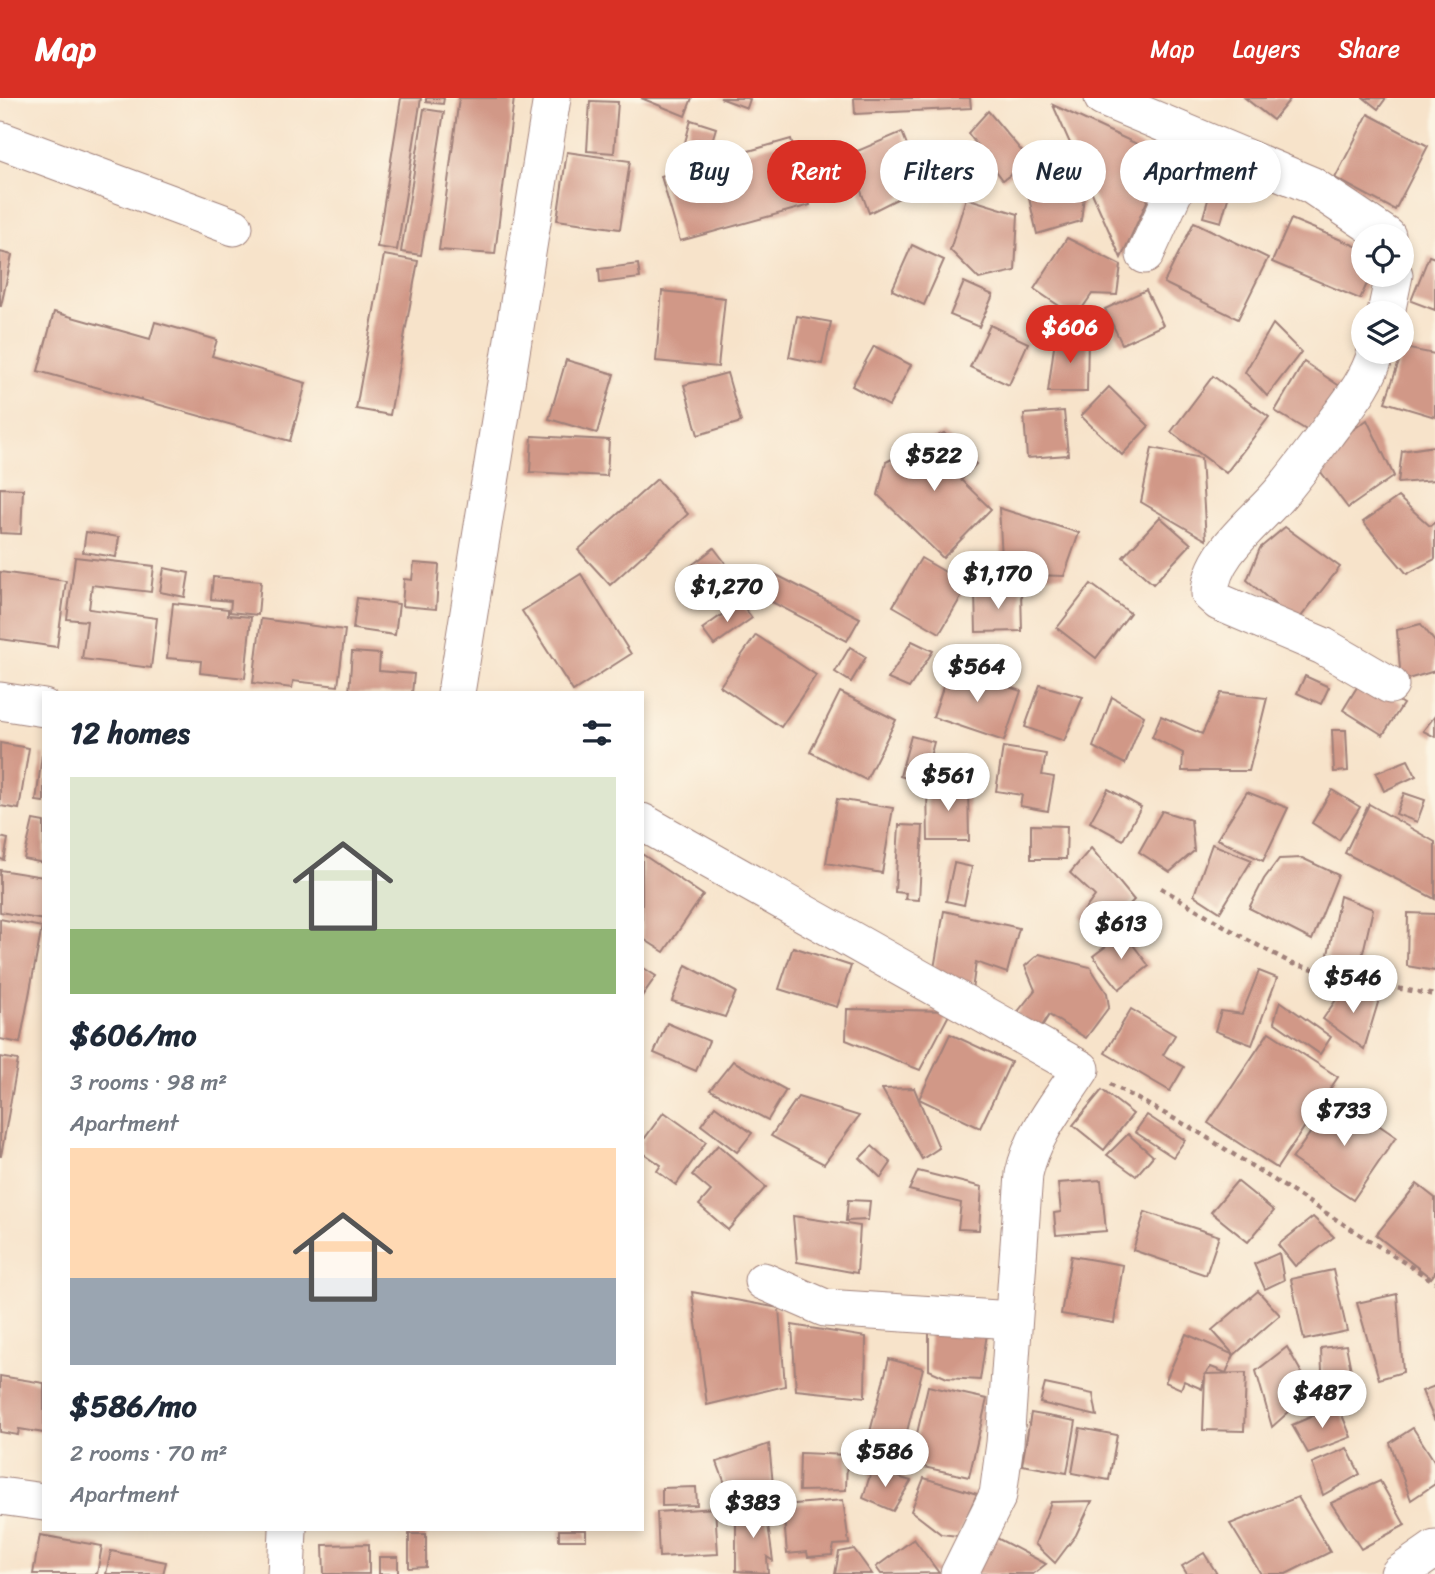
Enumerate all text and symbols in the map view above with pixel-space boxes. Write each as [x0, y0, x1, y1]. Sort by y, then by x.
text: Map [35, 20, 96, 78]
text: Map [1150, 28, 1195, 70]
text: Layers [1233, 28, 1300, 70]
text: Share [1338, 28, 1400, 70]
chip: Buy [665, 140, 753, 203]
chip: Rent [767, 140, 866, 203]
chip: Filters [880, 140, 998, 203]
chip: New [1012, 140, 1106, 203]
chip: Apartment [1120, 140, 1281, 203]
map controls [1351, 224, 1414, 364]
button: locate [1351, 224, 1414, 287]
button: layers [1351, 301, 1414, 364]
pin: $606 [1029, 306, 1111, 365]
text: $606 [1042, 307, 1098, 348]
pin: $522 [893, 434, 975, 493]
text: $522 [906, 435, 962, 476]
pin: $1,170 [941, 552, 1055, 611]
text: $1,170 [963, 553, 1033, 594]
pin: $1,270 [670, 564, 784, 624]
text: $1,270 [691, 566, 763, 607]
pin: $564 [936, 644, 1018, 704]
text: $564 [949, 646, 1005, 687]
text: 12 homes [70, 706, 190, 760]
icon: filters [578, 714, 616, 752]
pin: $561 [907, 754, 989, 813]
text: $561 [922, 755, 974, 796]
icon: home [280, 823, 406, 949]
pin: $613 [1080, 902, 1162, 961]
text: $613 [1095, 903, 1147, 944]
pin: $546 [1312, 956, 1394, 1015]
text: $546 [1325, 957, 1381, 998]
text: $606/mo [70, 1008, 196, 1062]
text: 3 rooms · 98 m² [70, 1062, 227, 1103]
pin: $733 [1303, 1088, 1385, 1148]
text: $733 [1317, 1090, 1371, 1131]
text: Apartment [70, 1103, 179, 1144]
icon: home [280, 1194, 406, 1320]
pin: $487 [1281, 1370, 1363, 1430]
text: $487 [1294, 1372, 1350, 1413]
text: $586/mo [70, 1379, 197, 1433]
pin: $586 [844, 1430, 926, 1489]
text: $586 [857, 1431, 913, 1472]
text: 2 rooms · 70 m² [70, 1433, 228, 1474]
text: Apartment [70, 1474, 179, 1515]
pin: $383 [712, 1480, 794, 1540]
text: $383 [726, 1482, 780, 1523]

